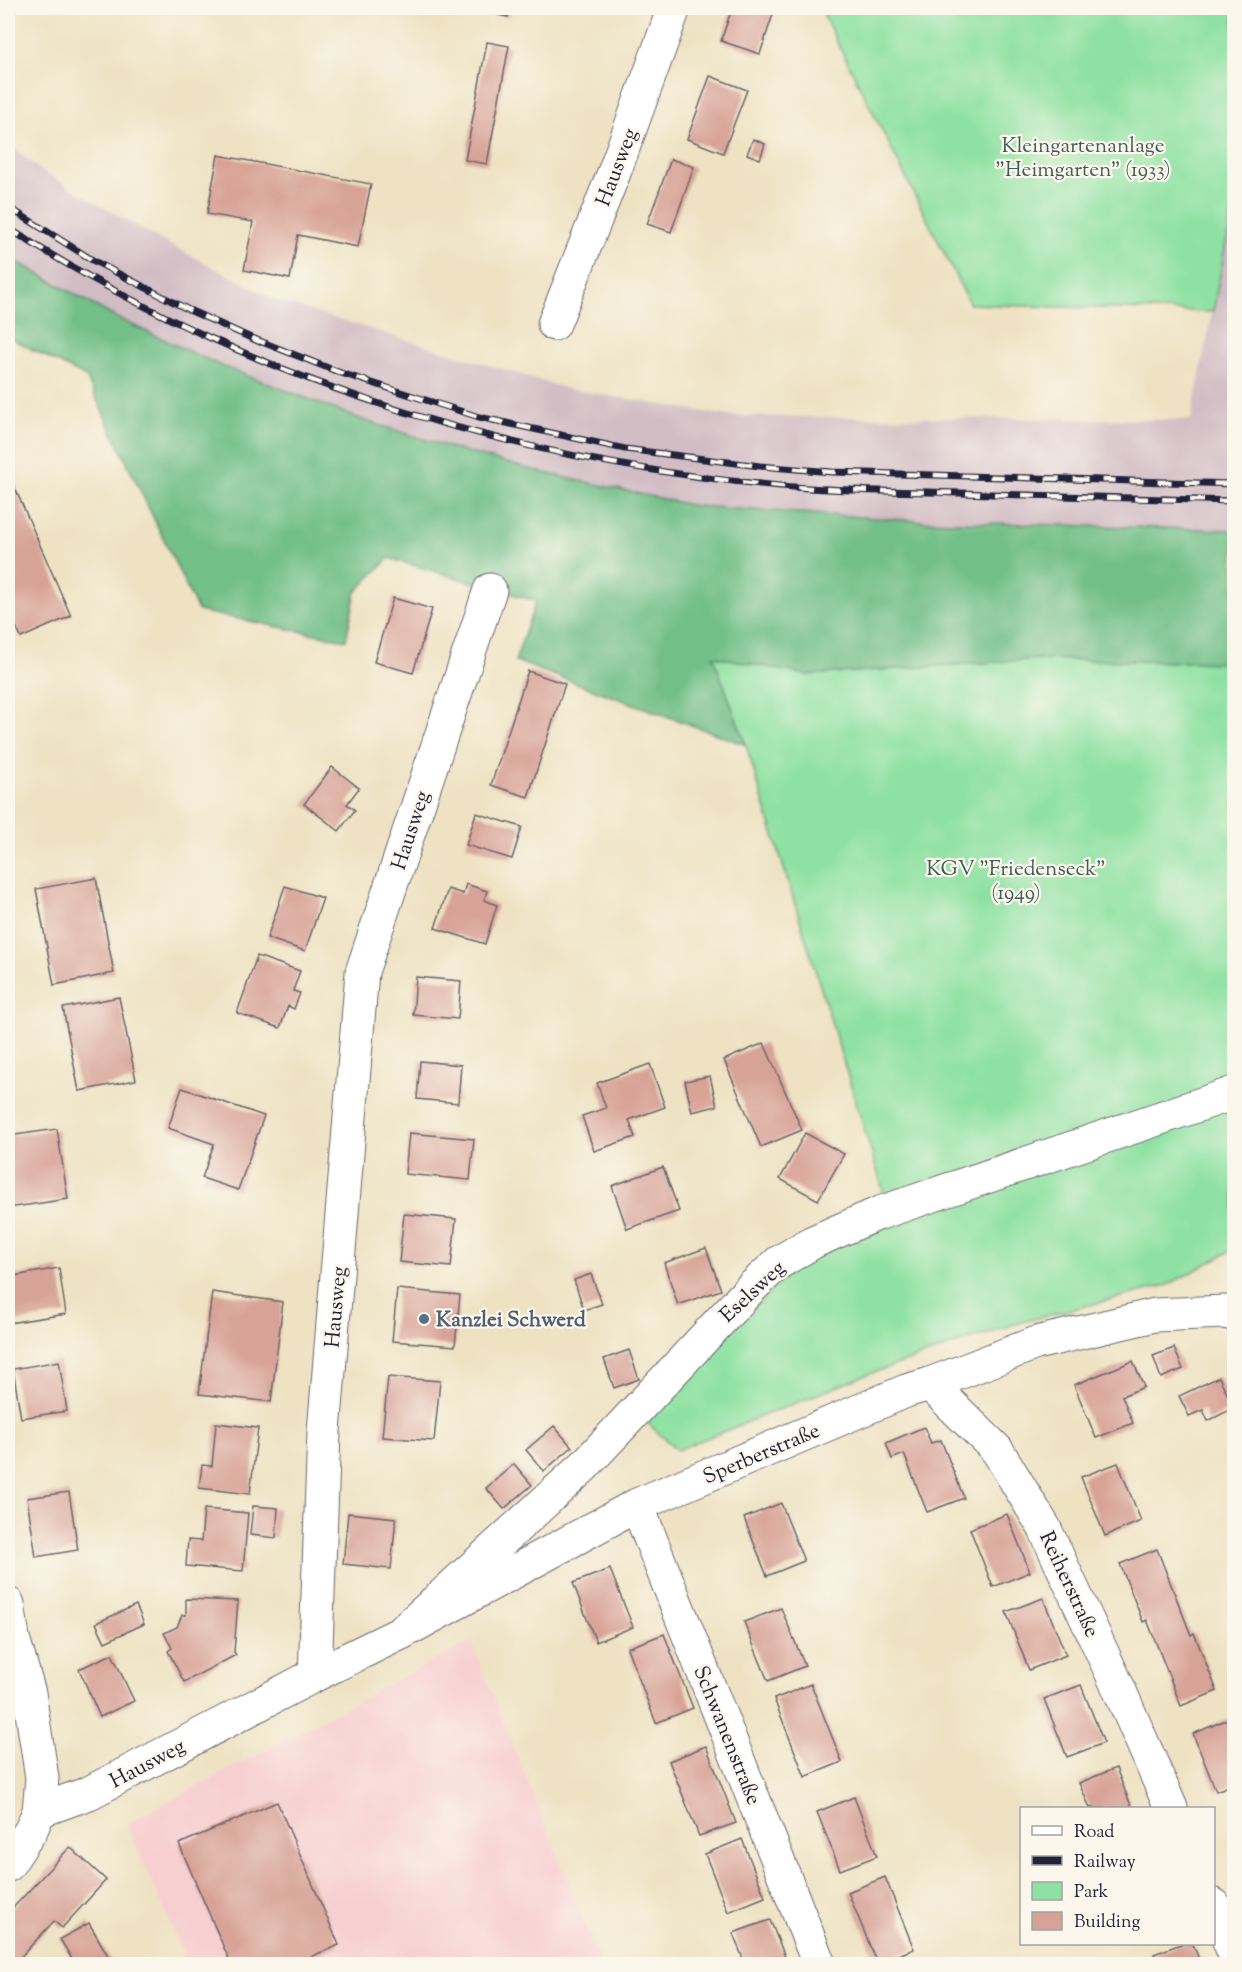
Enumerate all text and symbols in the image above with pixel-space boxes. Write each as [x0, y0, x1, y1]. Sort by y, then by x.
street label: Hausweg [589, 124, 646, 211]
park label: Kleingartenanlage "Heimgarten" (1933) [995, 132, 1171, 186]
street label: Hausweg [385, 787, 439, 874]
park label: KGV "Friedenseck" (1949) [926, 855, 1106, 909]
street label: Eselsweg [714, 1254, 793, 1331]
street label: Hausweg [318, 1265, 355, 1349]
place label: Kanzlei Schwerd [436, 1306, 586, 1336]
marker: Kanzlei Schwerd [417, 1312, 431, 1326]
street label: Sperberstraße [699, 1417, 825, 1493]
street label: Reiherstraße [1031, 1527, 1106, 1643]
street label: Schwanenstraße [685, 1662, 768, 1810]
street label: Hausweg [105, 1732, 191, 1797]
legend [1020, 1807, 1215, 1945]
text: Road [1074, 1820, 1114, 1846]
text: Railway [1074, 1850, 1136, 1876]
text: Park [1074, 1880, 1109, 1906]
text: Building [1074, 1910, 1140, 1936]

